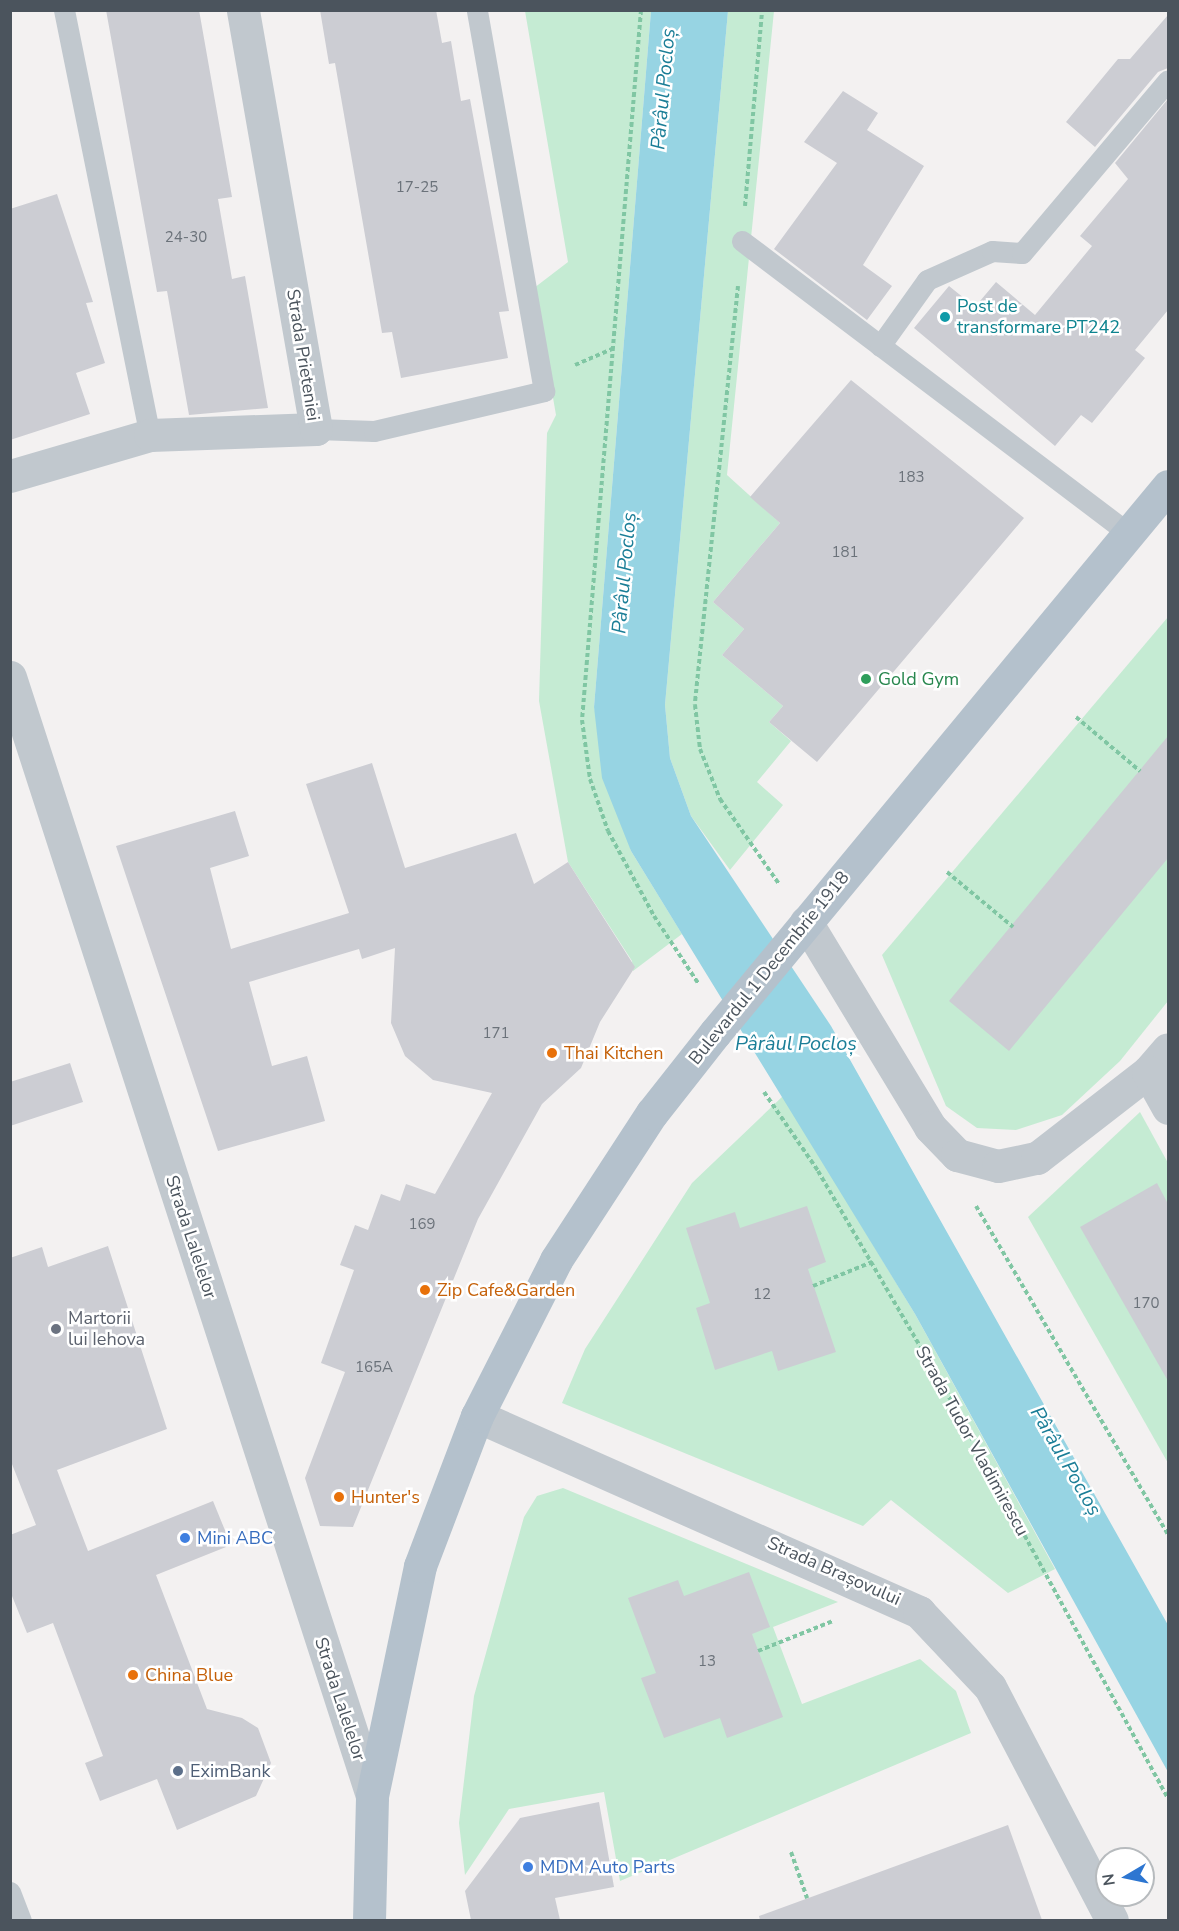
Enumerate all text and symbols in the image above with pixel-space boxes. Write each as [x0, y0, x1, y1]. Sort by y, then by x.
water label: Pârâul Pocloș [646, 27, 680, 151]
house number: 17-25 [396, 179, 438, 197]
house number: 24-30 [165, 229, 207, 247]
street label: Strada Prieteniei [282, 288, 324, 422]
place label: Post de transformare PT242 [957, 296, 1120, 338]
marker: Post de transformare PT242 [938, 310, 952, 324]
house number: 183 [898, 469, 924, 487]
water label: Pârâul Pocloș [607, 511, 641, 635]
house number: 181 [832, 544, 858, 562]
place label: Gold Gym [878, 668, 959, 690]
marker: Gold Gym [859, 672, 873, 686]
street label: Bulevardul 1 Decembrie 1918 [684, 867, 854, 1069]
house number: 171 [483, 1025, 509, 1043]
water label: Pârâul Pocloș [735, 1031, 857, 1055]
place label: Thai Kitchen [564, 1042, 663, 1064]
marker: Thai Kitchen [545, 1046, 559, 1060]
street label: Strada Lalelelor [161, 1173, 221, 1301]
house number: 169 [409, 1216, 435, 1234]
place label: Zip Cafe&Garden [437, 1279, 575, 1301]
marker: Zip Cafe&Garden [418, 1283, 432, 1297]
house number: 12 [753, 1286, 771, 1304]
house number: 170 [1133, 1295, 1159, 1313]
place label: Martorii lui Iehova [68, 1308, 145, 1350]
marker: Martorii lui Iehova [49, 1322, 63, 1336]
street label: Strada Tudor Vladimirescu [911, 1342, 1033, 1540]
house number: 165A [355, 1359, 393, 1377]
water label: Pârâul Pocloș [1025, 1402, 1107, 1520]
place label: Hunter's [351, 1486, 420, 1508]
marker: Hunter's [332, 1490, 346, 1504]
place label: Mini ABC [197, 1527, 273, 1549]
marker: Mini ABC [178, 1531, 192, 1545]
street label: Strada Brașovului [764, 1532, 904, 1610]
street label: Strada Lalelelor [310, 1635, 370, 1763]
house number: 13 [698, 1653, 716, 1671]
place label: China Blue [145, 1664, 233, 1686]
marker: China Blue [126, 1668, 140, 1682]
place label: EximBank [190, 1760, 270, 1782]
marker: EximBank [171, 1764, 185, 1778]
north arrow [1095, 1847, 1155, 1907]
place label: MDM Auto Parts [540, 1856, 675, 1878]
marker: MDM Auto Parts [521, 1860, 535, 1874]
text: N [1097, 1872, 1121, 1887]

